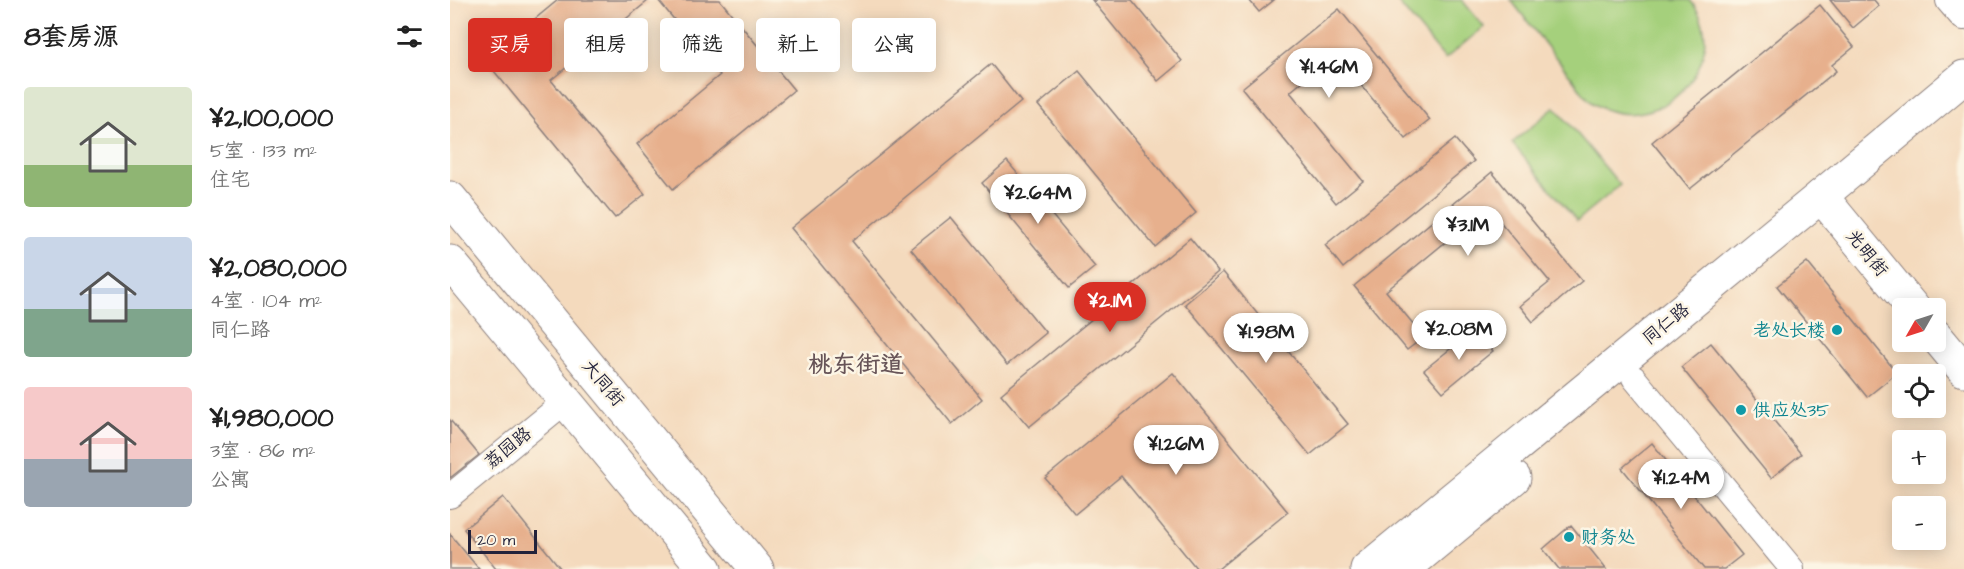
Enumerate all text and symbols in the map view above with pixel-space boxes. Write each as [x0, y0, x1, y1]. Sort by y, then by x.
chip: 买房 [468, 18, 552, 72]
chip: 租房 [564, 18, 648, 72]
chip: 筛选 [660, 18, 744, 72]
chip: 新上 [756, 18, 840, 72]
chip: 公寓 [852, 18, 936, 72]
text: 8套房源 [24, 19, 119, 55]
icon: filters [393, 20, 426, 53]
pin: ¥1.46M [1280, 48, 1378, 99]
text: ¥1.46M [1300, 53, 1358, 81]
text: ¥2,100,000 [210, 100, 333, 136]
icon: home [72, 111, 144, 183]
text: 5室 · 133 m² [210, 137, 317, 165]
text: 住宅 [210, 166, 250, 194]
pin: ¥2.64M [989, 174, 1087, 225]
text: ¥2.64M [1004, 179, 1072, 207]
pin: ¥3.1M [1426, 206, 1510, 257]
text: ¥3.1M [1447, 211, 1489, 239]
street label: 光明街 [1840, 224, 1894, 282]
text: ¥2,080,000 [210, 250, 347, 286]
icon: home [72, 261, 144, 333]
pin: ¥2.1M [1068, 282, 1152, 333]
text: 4室 · 104 m² [210, 287, 322, 315]
text: ¥2.1M [1088, 287, 1132, 315]
street label: 同仁路 [1637, 297, 1695, 351]
north arrow [1892, 298, 1946, 352]
map controls [1892, 298, 1946, 550]
pin: ¥2.08M [1410, 310, 1508, 361]
pin: ¥1.98M [1217, 313, 1315, 364]
text: ¥2.08M [1425, 315, 1493, 343]
text: 同仁路 [210, 316, 270, 344]
text: ¥1.98M [1238, 318, 1294, 346]
place label: 老处长楼 [1753, 318, 1825, 343]
marker: 老处长楼 [1830, 323, 1844, 337]
district label: 桃东街道 [808, 348, 904, 382]
street label: 大同街 [576, 354, 630, 412]
button: locate [1892, 364, 1946, 418]
place label: 供应处35 [1753, 398, 1829, 423]
text: ¥1,980,000 [210, 400, 334, 436]
marker: 供应处35 [1734, 403, 1748, 417]
icon: home [72, 411, 144, 483]
street label: 荔园路 [479, 421, 537, 475]
pin: ¥1.26M [1127, 425, 1225, 476]
text: ¥1.26M [1148, 430, 1204, 458]
button: + [1892, 430, 1946, 484]
text: 3室 · 86 m² [210, 437, 316, 465]
pin: ¥1.24M [1632, 459, 1730, 510]
text: ¥1.24M [1652, 464, 1710, 492]
text: 公寓 [210, 466, 250, 494]
button: − [1892, 496, 1946, 550]
place label: 财务处 [1581, 525, 1635, 550]
scale bar [468, 527, 537, 554]
text: 20 m [477, 529, 515, 551]
marker: 财务处 [1562, 530, 1576, 544]

